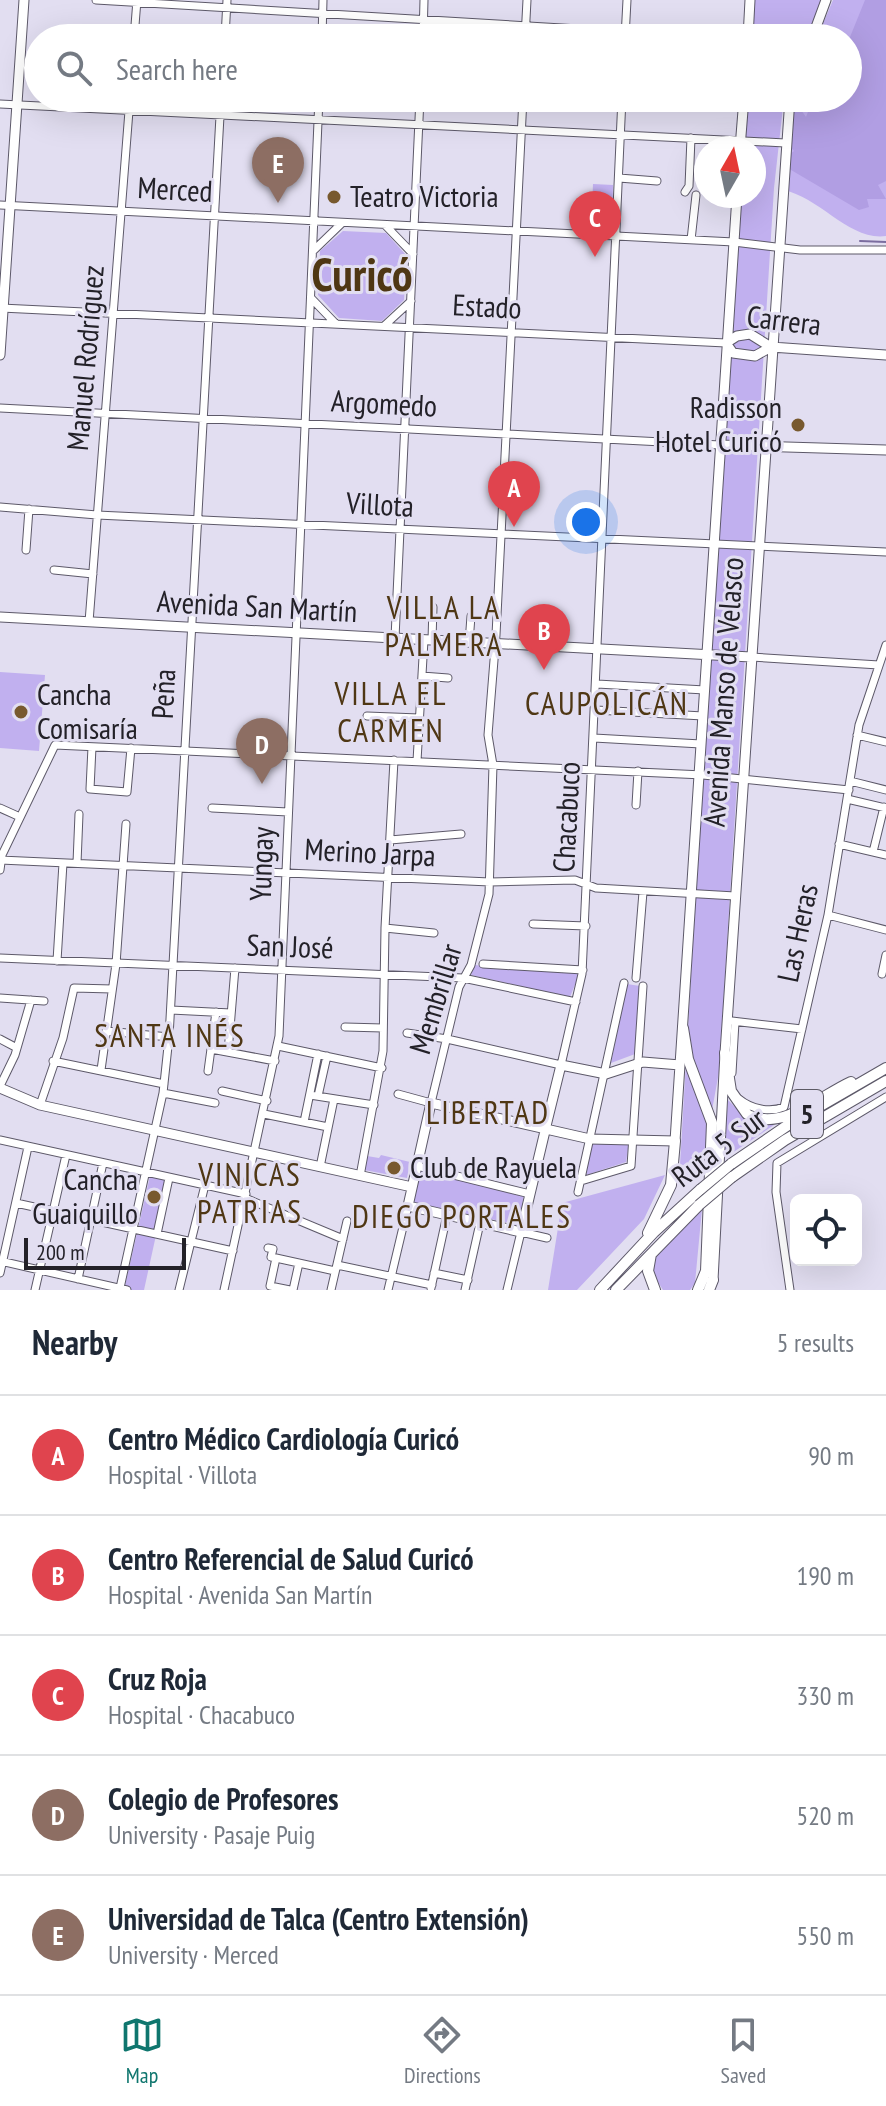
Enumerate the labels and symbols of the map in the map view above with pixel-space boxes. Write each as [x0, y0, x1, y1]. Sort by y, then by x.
north arrow [694, 136, 766, 208]
pin: E [252, 137, 304, 203]
street label: Merced [136, 167, 214, 210]
place label: Teatro Victoria [350, 176, 499, 215]
marker: Teatro Victoria [325, 188, 343, 206]
pin: C [569, 191, 621, 257]
district label: Curicó [312, 244, 412, 304]
street label: Manuel Rodríguez [57, 264, 112, 452]
street label: Estado [451, 284, 523, 327]
street label: Carrera [745, 296, 823, 343]
street label: Argomedo [330, 380, 438, 425]
place label: Radisson Hotel Curicó [655, 387, 782, 460]
marker: Radisson Hotel Curicó [789, 416, 807, 434]
pin: A [488, 461, 540, 527]
street label: Villota [344, 482, 415, 525]
your location [566, 502, 606, 542]
street label: Avenida Manso de Velasco [694, 556, 751, 828]
street label: Avenida San Martín [156, 581, 358, 630]
district label: VILLA LA PALMERA [384, 586, 504, 665]
pin: B [518, 604, 570, 670]
street label: Peña [142, 668, 183, 720]
district label: VILLA EL CARMEN [334, 672, 447, 751]
place label: Cancha Comisaría [37, 674, 138, 747]
district label: CAUPOLICÁN [525, 682, 689, 724]
marker: Cancha Comisaría [12, 703, 30, 721]
pin: D [236, 718, 288, 784]
street label: Chacabuco [543, 761, 588, 873]
street label: Yungay [240, 825, 281, 902]
street label: Merino Jarpa [304, 829, 437, 874]
street label: Las Heras [767, 880, 826, 985]
street label: San José [246, 924, 334, 967]
street label: Membrillar [399, 938, 470, 1058]
district label: SANTA INÉS [94, 1014, 246, 1056]
road number: 5 [791, 1090, 823, 1138]
district label: LIBERTAD [426, 1091, 550, 1133]
street label: Ruta 5 Sur [663, 1098, 774, 1195]
place label: Club de Rayuela [410, 1147, 577, 1186]
district label: VINICAS PATRIAS [197, 1153, 303, 1232]
place label: Cancha Guaiquillo [32, 1159, 138, 1232]
marker: Club de Rayuela [385, 1159, 403, 1177]
marker: Cancha Guaiquillo [145, 1188, 163, 1206]
district label: DIEGO PORTALES [352, 1195, 572, 1237]
scale bar [24, 1234, 186, 1270]

